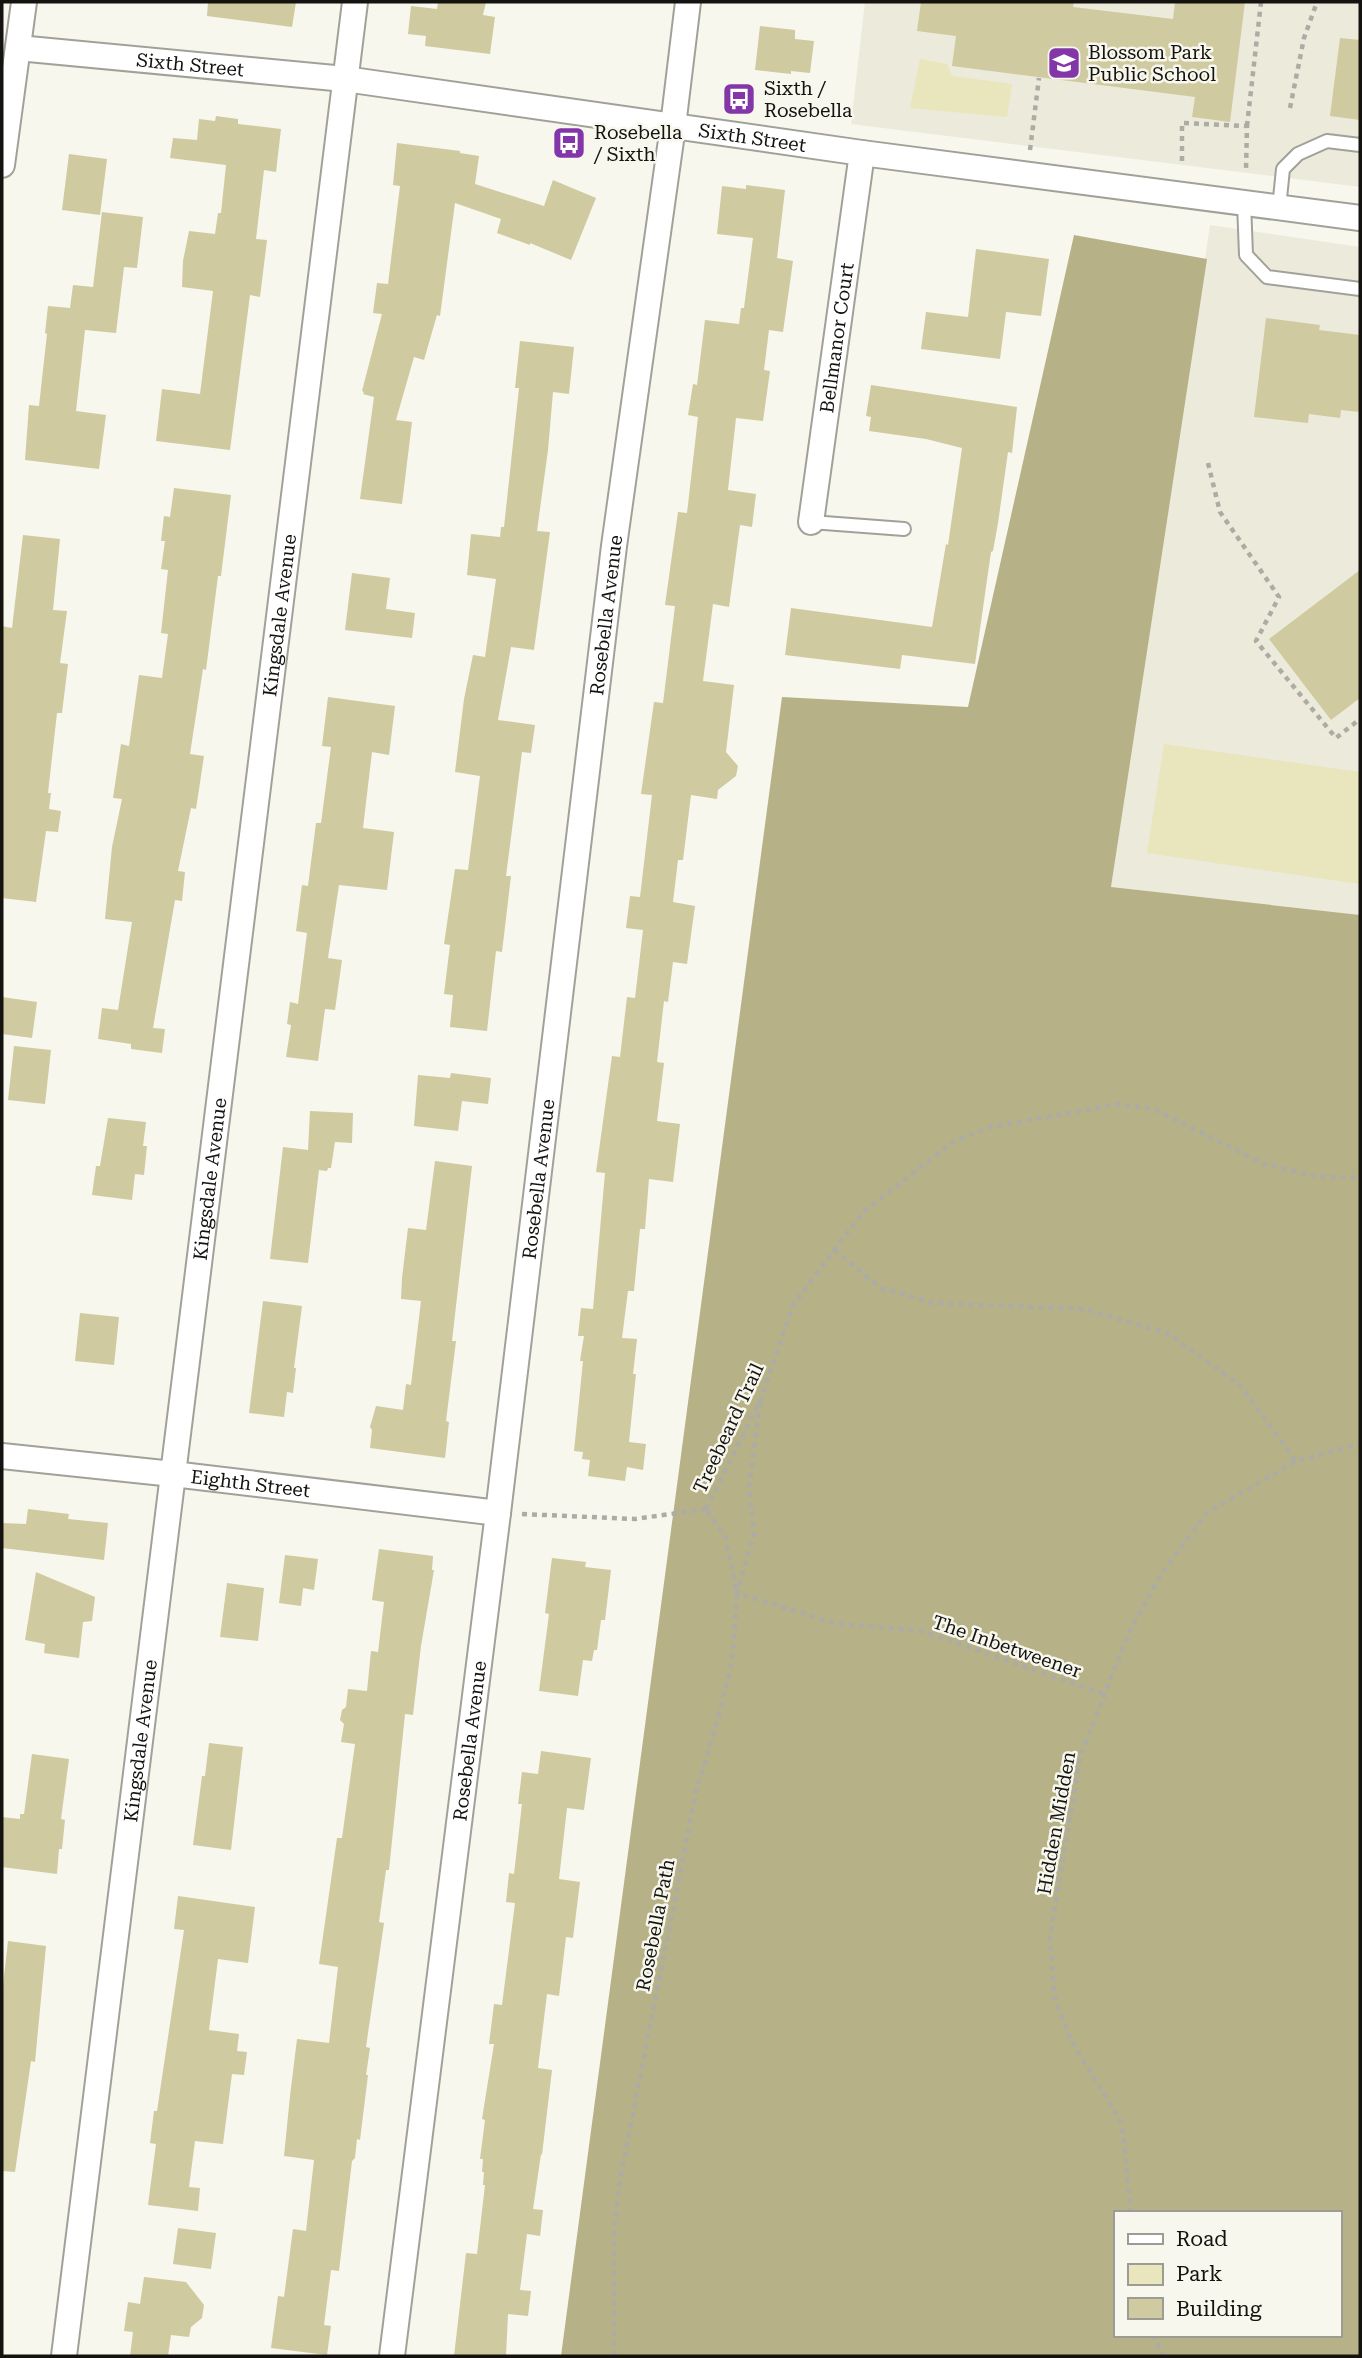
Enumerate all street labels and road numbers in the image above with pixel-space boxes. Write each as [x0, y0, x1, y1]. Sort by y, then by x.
street label: Sixth Street [135, 48, 245, 81]
street label: Sixth Street [697, 119, 808, 157]
street label: Bellmanor Court [815, 261, 859, 414]
street label: Kingsdale Avenue [258, 533, 301, 698]
street label: Rosebella Avenue [585, 533, 627, 697]
street label: Kingsdale Avenue [189, 1096, 231, 1262]
street label: Rosebella Avenue [518, 1098, 560, 1261]
street label: Treebeard Trail [688, 1359, 769, 1497]
street label: Eighth Street [189, 1465, 311, 1502]
street label: The Inbetweener [929, 1610, 1085, 1683]
street label: Kingsdale Avenue [119, 1658, 162, 1823]
street label: Rosebella Avenue [448, 1659, 491, 1822]
street label: Hidden Midden [1033, 1750, 1080, 1896]
street label: Rosebella Path [631, 1857, 680, 1993]

